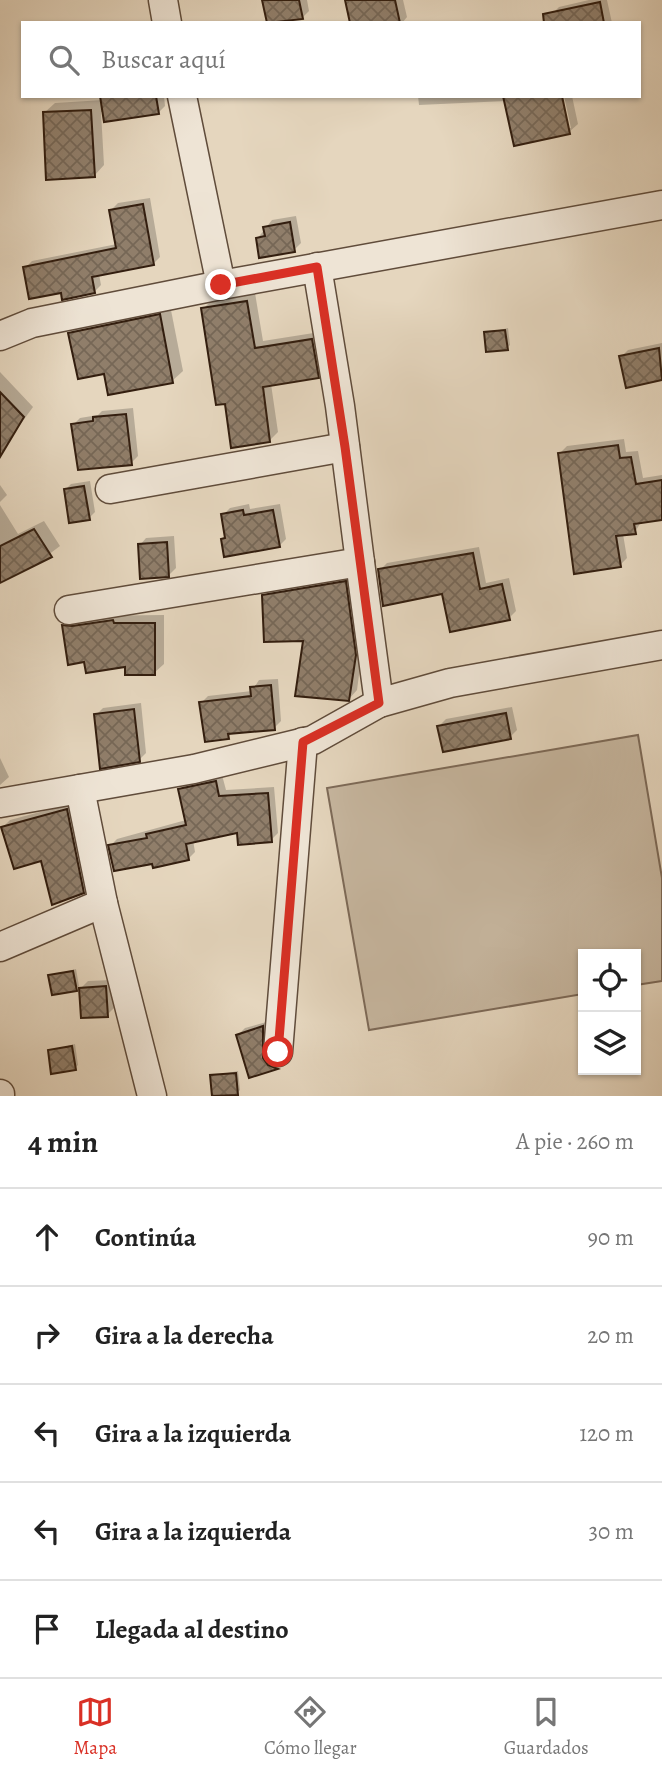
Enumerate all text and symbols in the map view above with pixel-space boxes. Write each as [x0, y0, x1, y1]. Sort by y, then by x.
search box [21, 21, 641, 98]
icon: search [45, 41, 83, 79]
text: Buscar aquí [101, 42, 226, 77]
route end [205, 269, 236, 300]
map controls [578, 949, 641, 1075]
button: locate [578, 949, 641, 1012]
button: layers [578, 1012, 641, 1075]
route start [262, 1036, 293, 1067]
text: 4 min [28, 1122, 98, 1162]
text: A pie · 260 m [516, 1126, 634, 1157]
icon: ahead [28, 1218, 66, 1256]
text: Continúa [95, 1220, 196, 1255]
text: 90 m [588, 1222, 634, 1253]
icon: right [28, 1316, 66, 1354]
text: Gira a la derecha [95, 1318, 274, 1353]
text: 20 m [587, 1320, 634, 1351]
icon: left [28, 1414, 66, 1452]
text: Gira a la izquierda [95, 1416, 291, 1451]
text: 120 m [579, 1418, 634, 1449]
icon: left [28, 1512, 66, 1550]
text: Gira a la izquierda [95, 1514, 291, 1549]
text: 30 m [588, 1516, 634, 1547]
icon: arrive [28, 1610, 66, 1648]
text: Llegada al destino [95, 1612, 289, 1647]
tab: Mapa [73, 1693, 117, 1761]
tab: Cómo llegar [264, 1693, 357, 1761]
tab: Guardados [504, 1693, 589, 1761]

